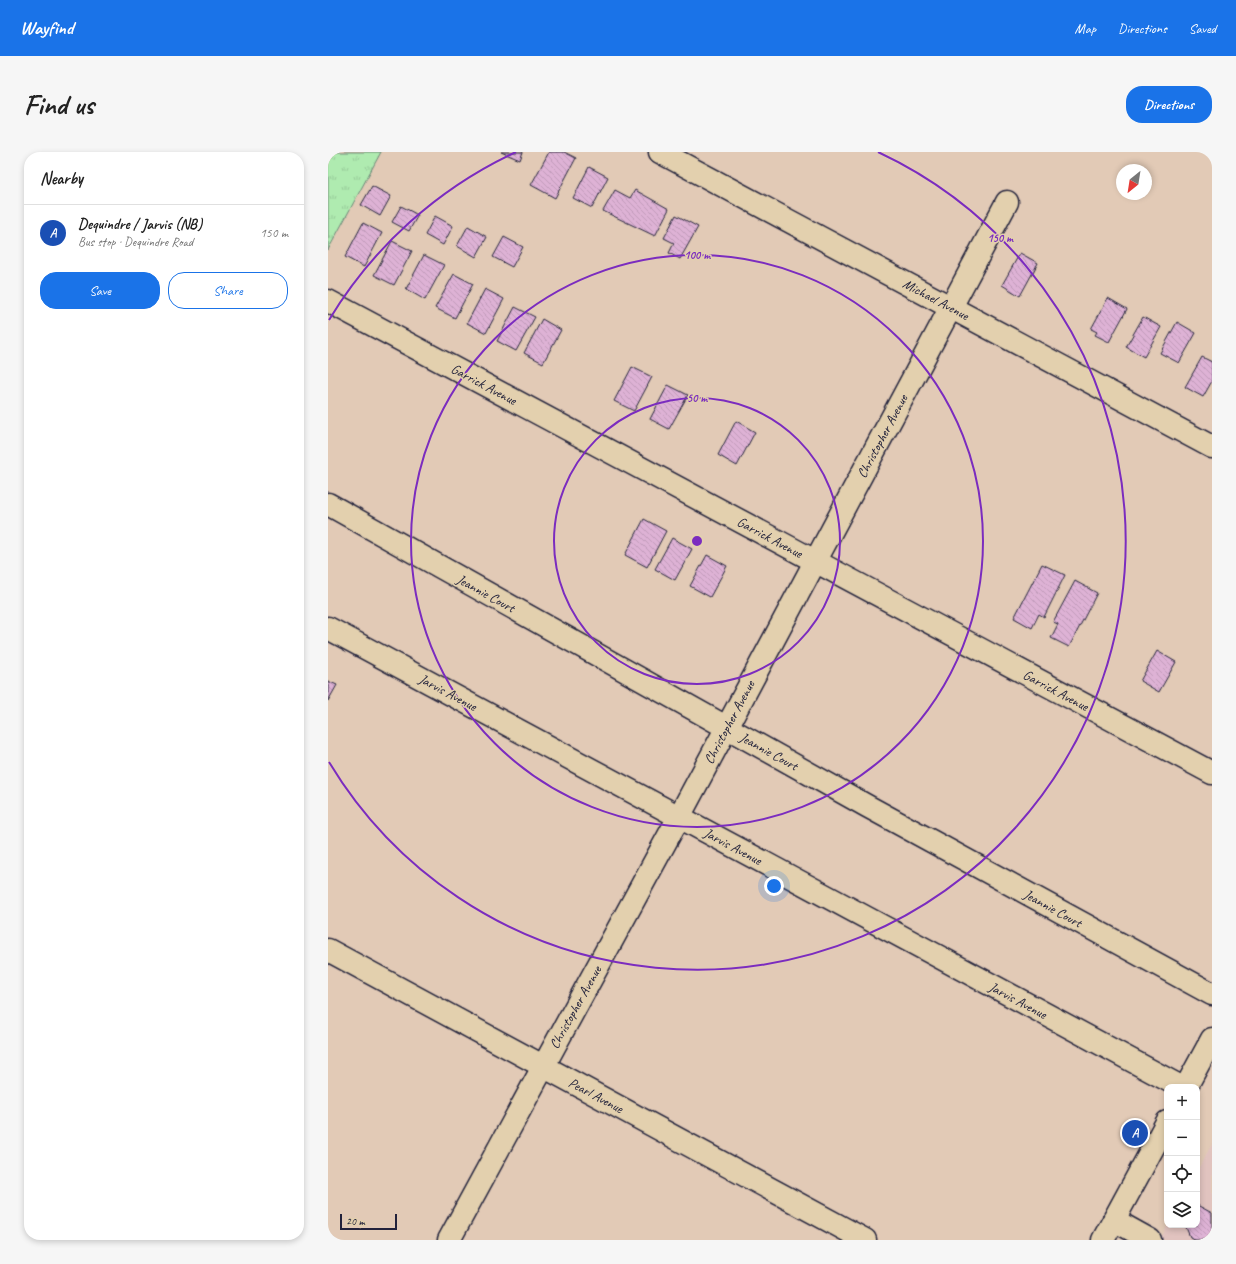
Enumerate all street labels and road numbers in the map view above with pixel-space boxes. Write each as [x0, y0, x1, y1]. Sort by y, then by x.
street label: Michael Avenue [900, 275, 973, 325]
street label: Garrick Avenue [448, 360, 521, 409]
street label: Christopher Avenue [853, 390, 912, 481]
street label: Garrick Avenue [734, 513, 807, 562]
street label: Jeannie Court [453, 570, 519, 617]
street label: Garrick Avenue [1020, 666, 1093, 715]
street label: Jarvis Avenue [415, 670, 481, 715]
street label: Christopher Avenue [700, 676, 759, 767]
street label: Jeannie Court [736, 728, 802, 775]
street label: Jarvis Avenue [700, 824, 766, 869]
street label: Jeannie Court [1020, 885, 1086, 932]
street label: Christopher Avenue [546, 962, 606, 1052]
street label: Jarvis Avenue [985, 978, 1051, 1023]
street label: Pearl Avenue [566, 1074, 627, 1118]

